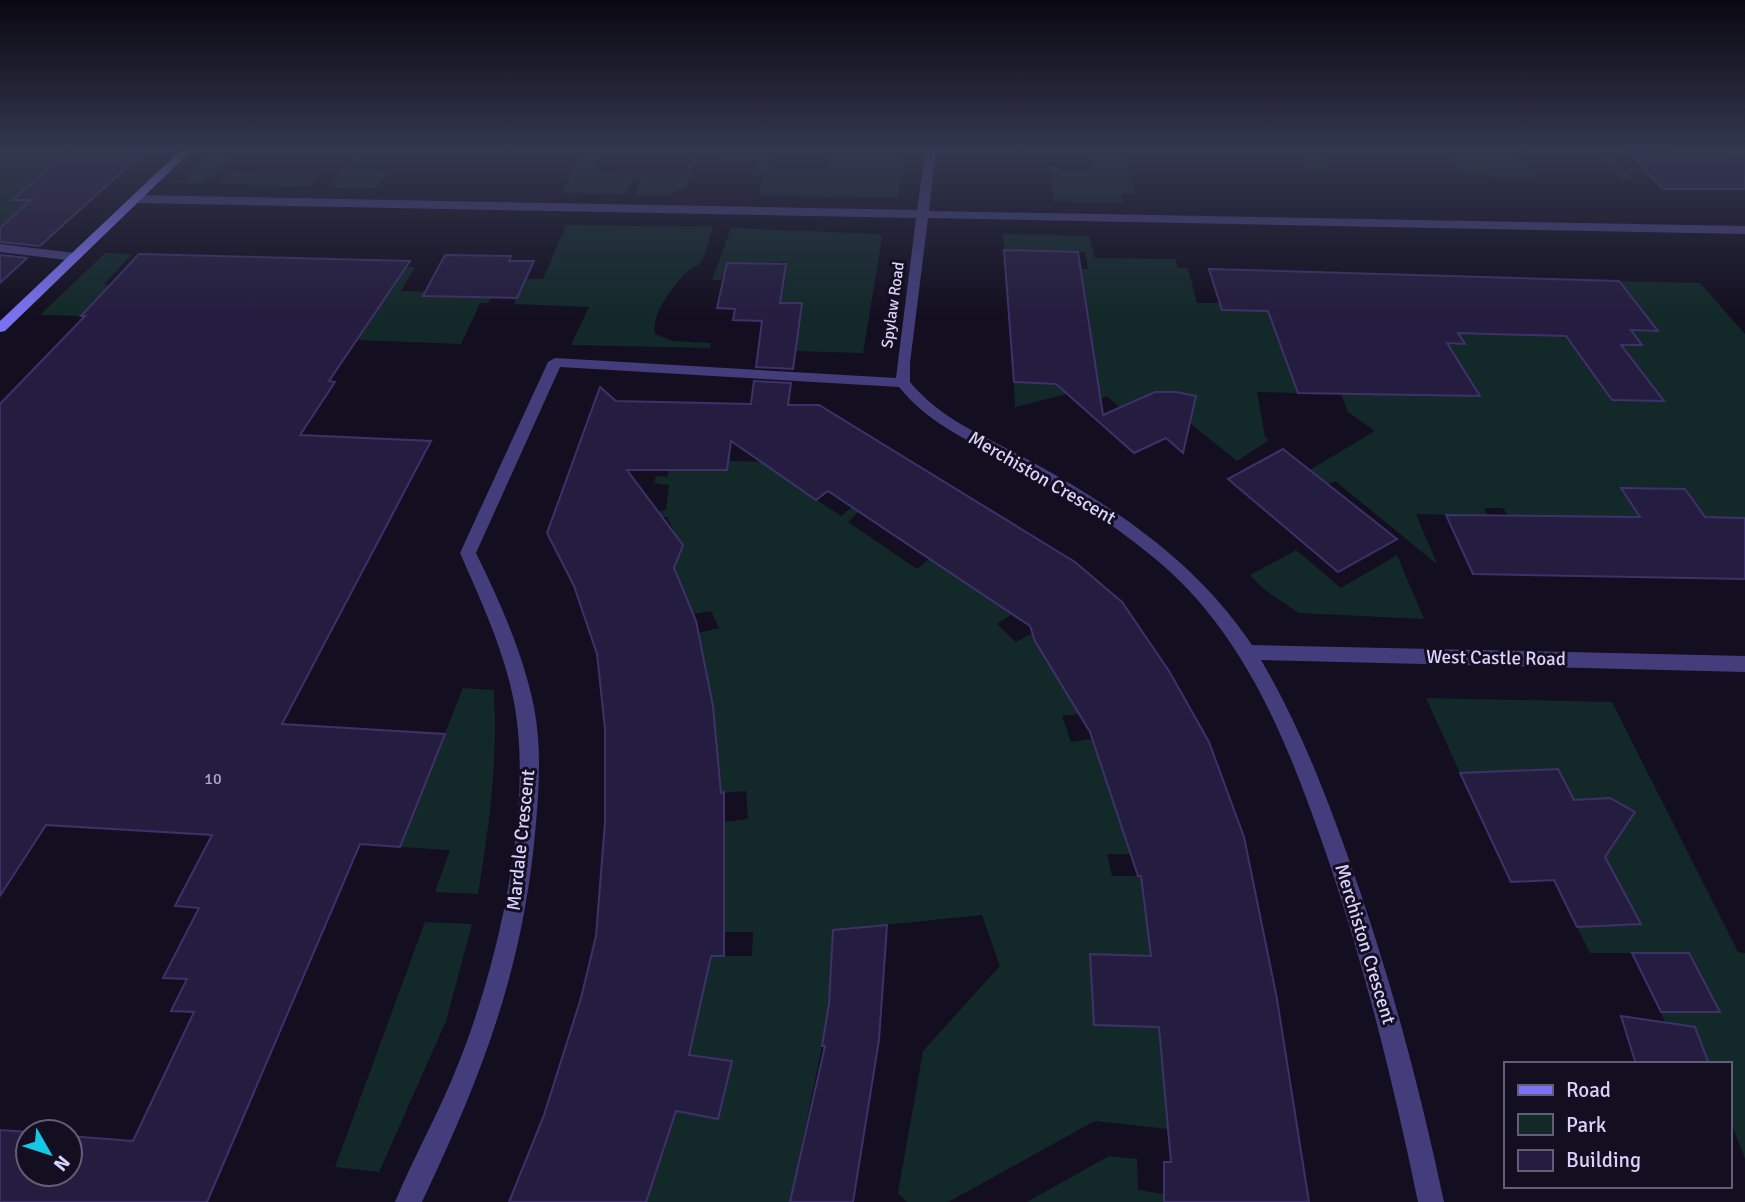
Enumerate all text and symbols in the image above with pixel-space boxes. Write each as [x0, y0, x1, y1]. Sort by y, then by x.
street label: Spylaw Road [877, 261, 909, 349]
street label: Merchiston Crescent [964, 426, 1120, 530]
street label: West Castle Road [1426, 645, 1566, 671]
street label: Mardale Crescent [502, 768, 540, 912]
house number: 10 [204, 769, 222, 789]
street label: Merchiston Crescent [1329, 861, 1401, 1027]
legend [1504, 1062, 1731, 1188]
text: Road [1566, 1077, 1611, 1103]
text: Park [1566, 1112, 1607, 1138]
north arrow [14, 1118, 84, 1188]
text: Building [1566, 1147, 1641, 1173]
text: N [48, 1150, 75, 1176]

